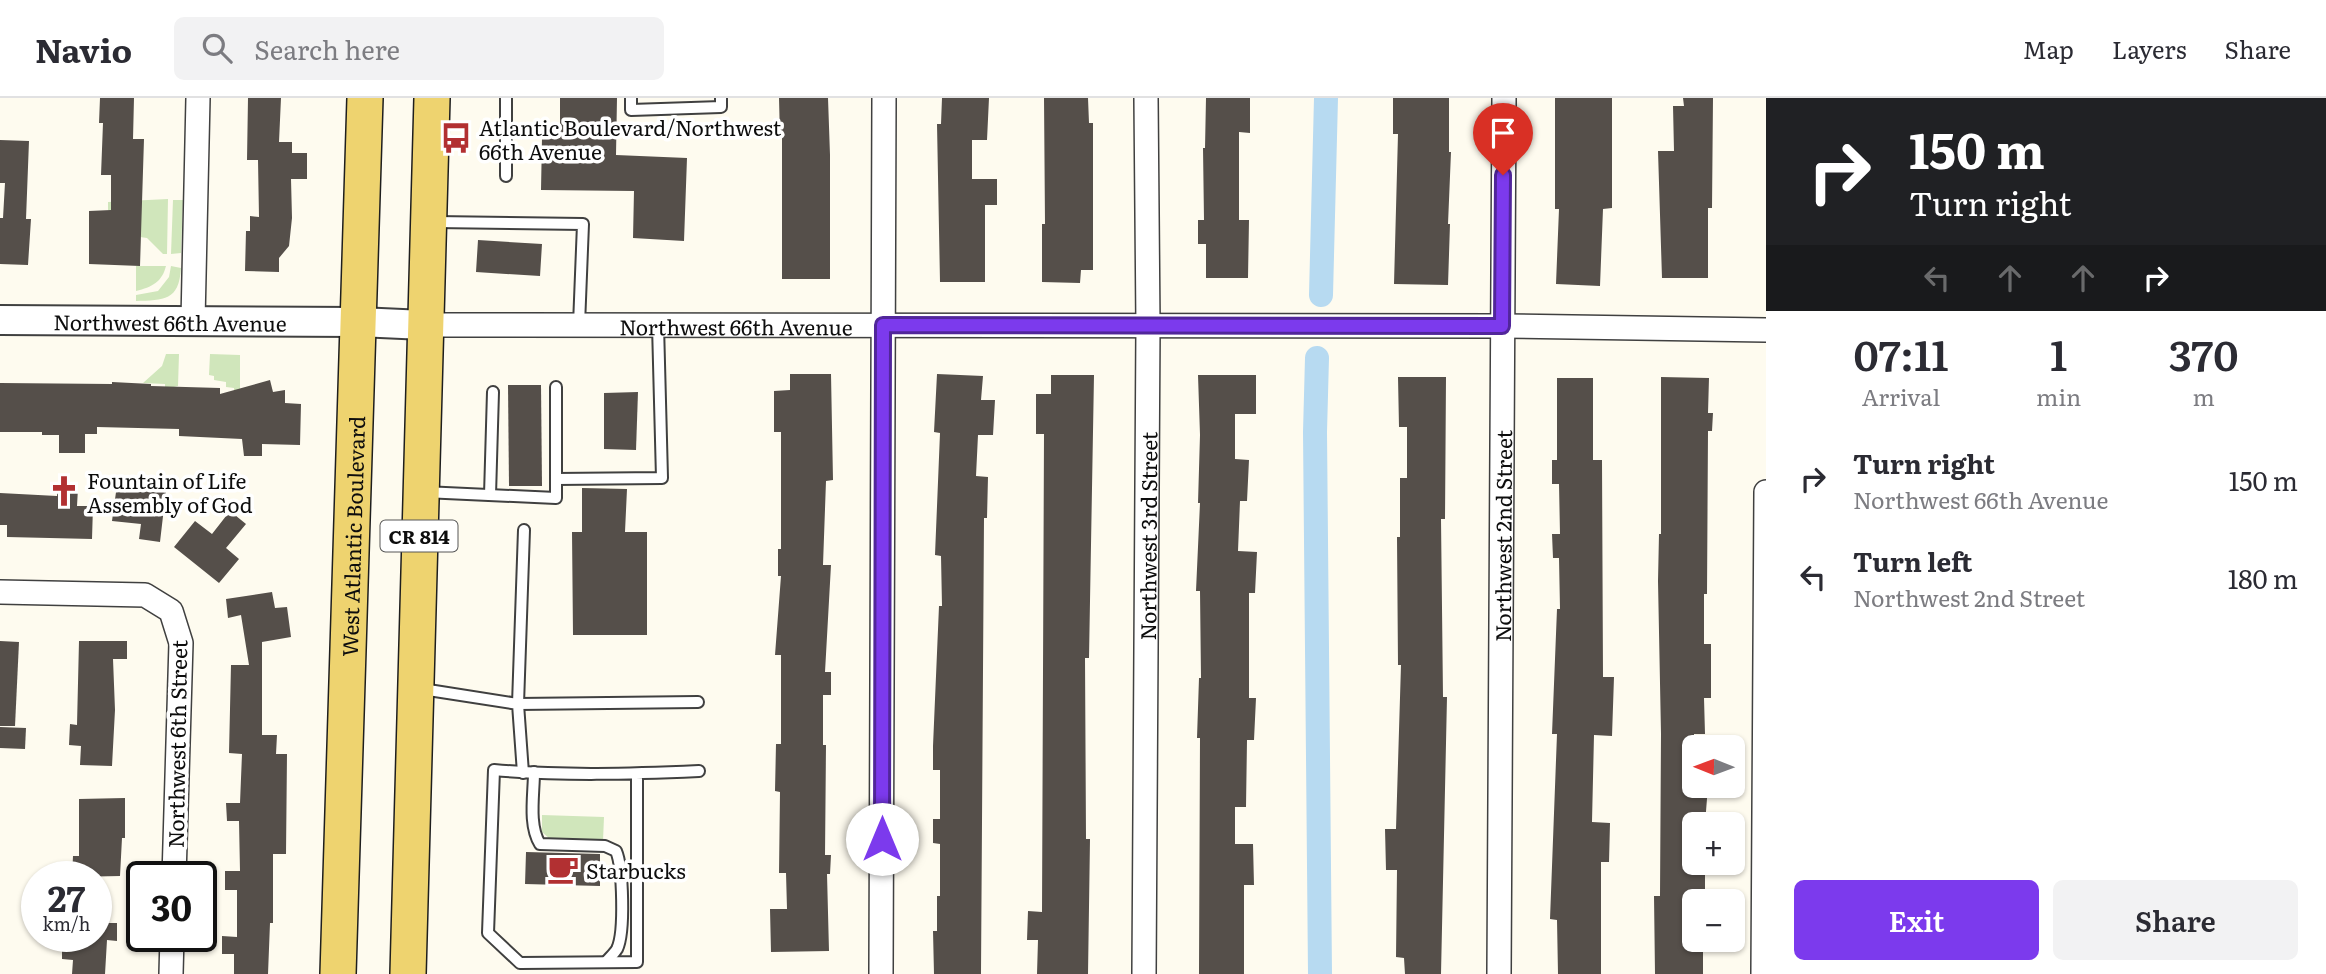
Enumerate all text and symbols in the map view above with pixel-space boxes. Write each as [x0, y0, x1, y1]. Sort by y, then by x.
search box [174, 17, 664, 80]
text: Navio [35, 24, 132, 73]
icon: search [198, 29, 236, 67]
text: Search here [254, 29, 400, 68]
text: Map [2023, 31, 2074, 66]
text: Layers [2112, 31, 2186, 66]
text: Share [2224, 31, 2291, 66]
pin [1473, 103, 1533, 175]
place label: Atlantic Boulevard/Northwest 66th Avenue [479, 111, 782, 166]
text: 150 m [1909, 111, 2045, 184]
icon: arrive [1484, 114, 1522, 152]
bus stop icon: Atlantic Boulevard/Northwest 66th Avenue [439, 121, 473, 155]
icon: right [1794, 126, 1885, 217]
text: Turn right [1909, 178, 2071, 226]
icon: left [1918, 259, 1956, 297]
icon: ahead [1991, 259, 2029, 297]
icon: ahead [2064, 259, 2102, 297]
icon: right [2137, 259, 2175, 297]
street label: Northwest 66th Avenue [53, 305, 287, 337]
street label: Northwest 66th Avenue [619, 310, 853, 341]
text: 07:11 [1854, 322, 1949, 384]
text: 1 [2050, 322, 2067, 384]
text: 370 [2169, 322, 2238, 384]
text: Arrival [1862, 379, 1940, 413]
text: min [2036, 379, 2081, 413]
text: m [2192, 379, 2215, 413]
street label: West Atlantic Boulevard [332, 415, 371, 657]
street label: Northwest 2nd Street [1485, 429, 1518, 642]
street label: Northwest 3rd Street [1131, 431, 1163, 641]
text: Turn right [1853, 443, 1995, 482]
icon: right [1794, 460, 1832, 498]
text: 150 m [2229, 460, 2298, 499]
place label: Fountain of Life Assembly of God [87, 464, 253, 519]
church icon: Fountain of Life Assembly of God [47, 474, 81, 508]
text: Northwest 66th Avenue [1853, 482, 2109, 516]
road number: CR 814 [380, 520, 458, 551]
text: Turn left [1853, 541, 1972, 580]
icon: left [1794, 558, 1832, 596]
text: 180 m [2228, 558, 2298, 597]
text: Northwest 2nd Street [1853, 580, 2085, 614]
street label: Northwest 6th Street [159, 639, 193, 848]
north arrow [1682, 735, 1745, 798]
map controls [1682, 735, 1745, 952]
position arrow [845, 802, 919, 876]
button: + [1682, 812, 1745, 875]
cafe icon: Starbucks [546, 852, 580, 886]
place label: Starbucks [586, 854, 686, 885]
speed limit sign: 30 [126, 861, 217, 952]
text: 27 [48, 871, 85, 923]
button: Exit [1794, 880, 2039, 960]
button: Share [2053, 880, 2298, 960]
button: − [1682, 889, 1745, 952]
text: km/h [43, 910, 90, 937]

